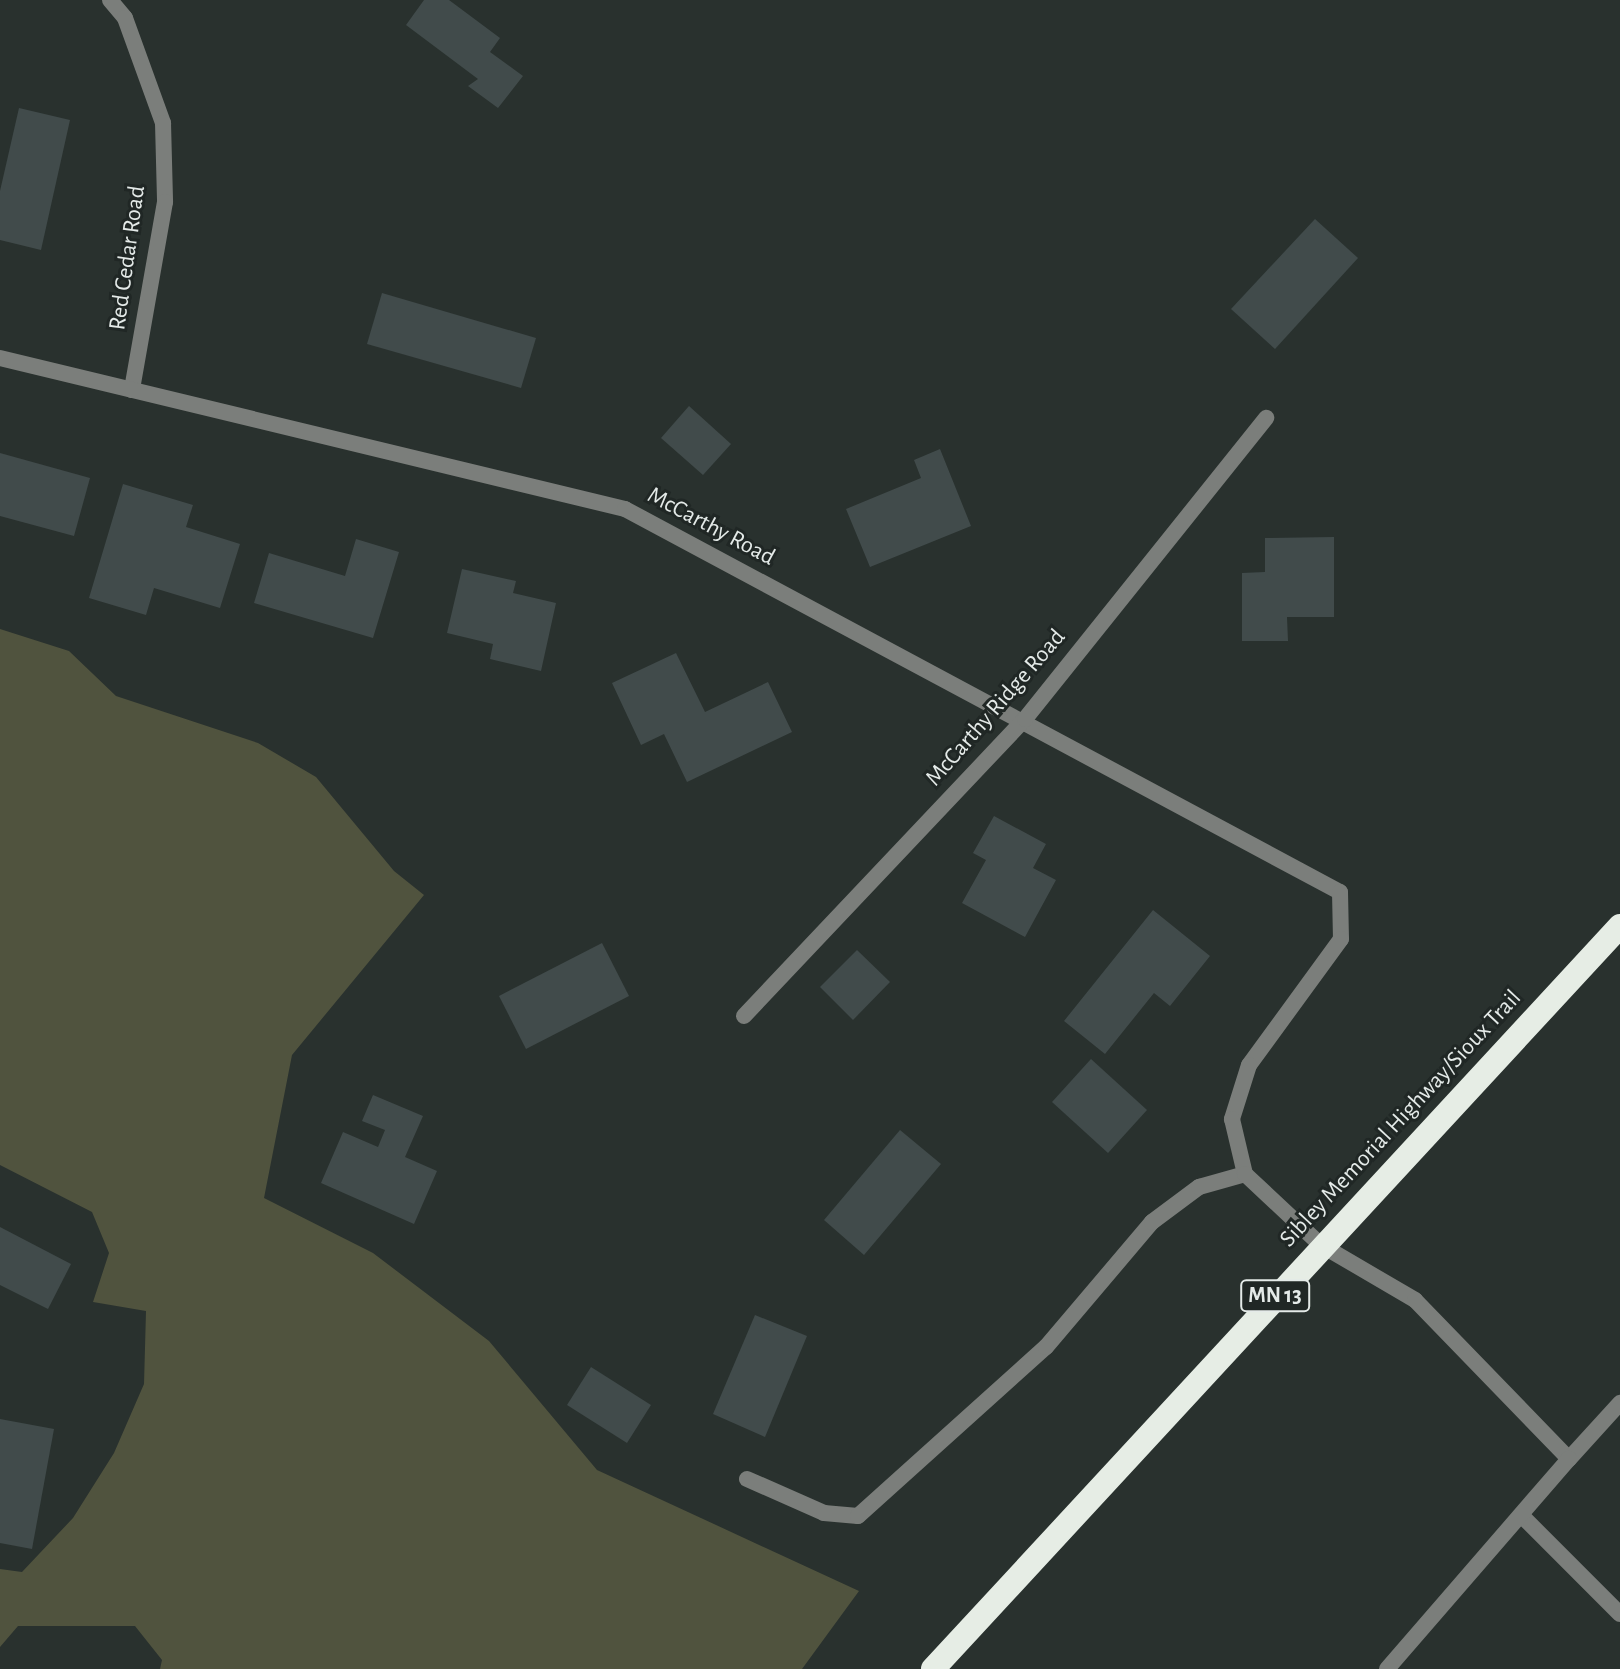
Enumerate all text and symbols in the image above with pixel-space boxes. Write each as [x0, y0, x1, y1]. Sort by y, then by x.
street label: Red Cedar Road [104, 184, 152, 332]
street label: McCarthy Road [642, 481, 780, 573]
street label: McCarthy Ridge Road [920, 624, 1072, 792]
street label: Sibley Memorial Highway/Sioux Trail [1274, 984, 1528, 1254]
road number: MN 13 [1239, 1278, 1311, 1314]

